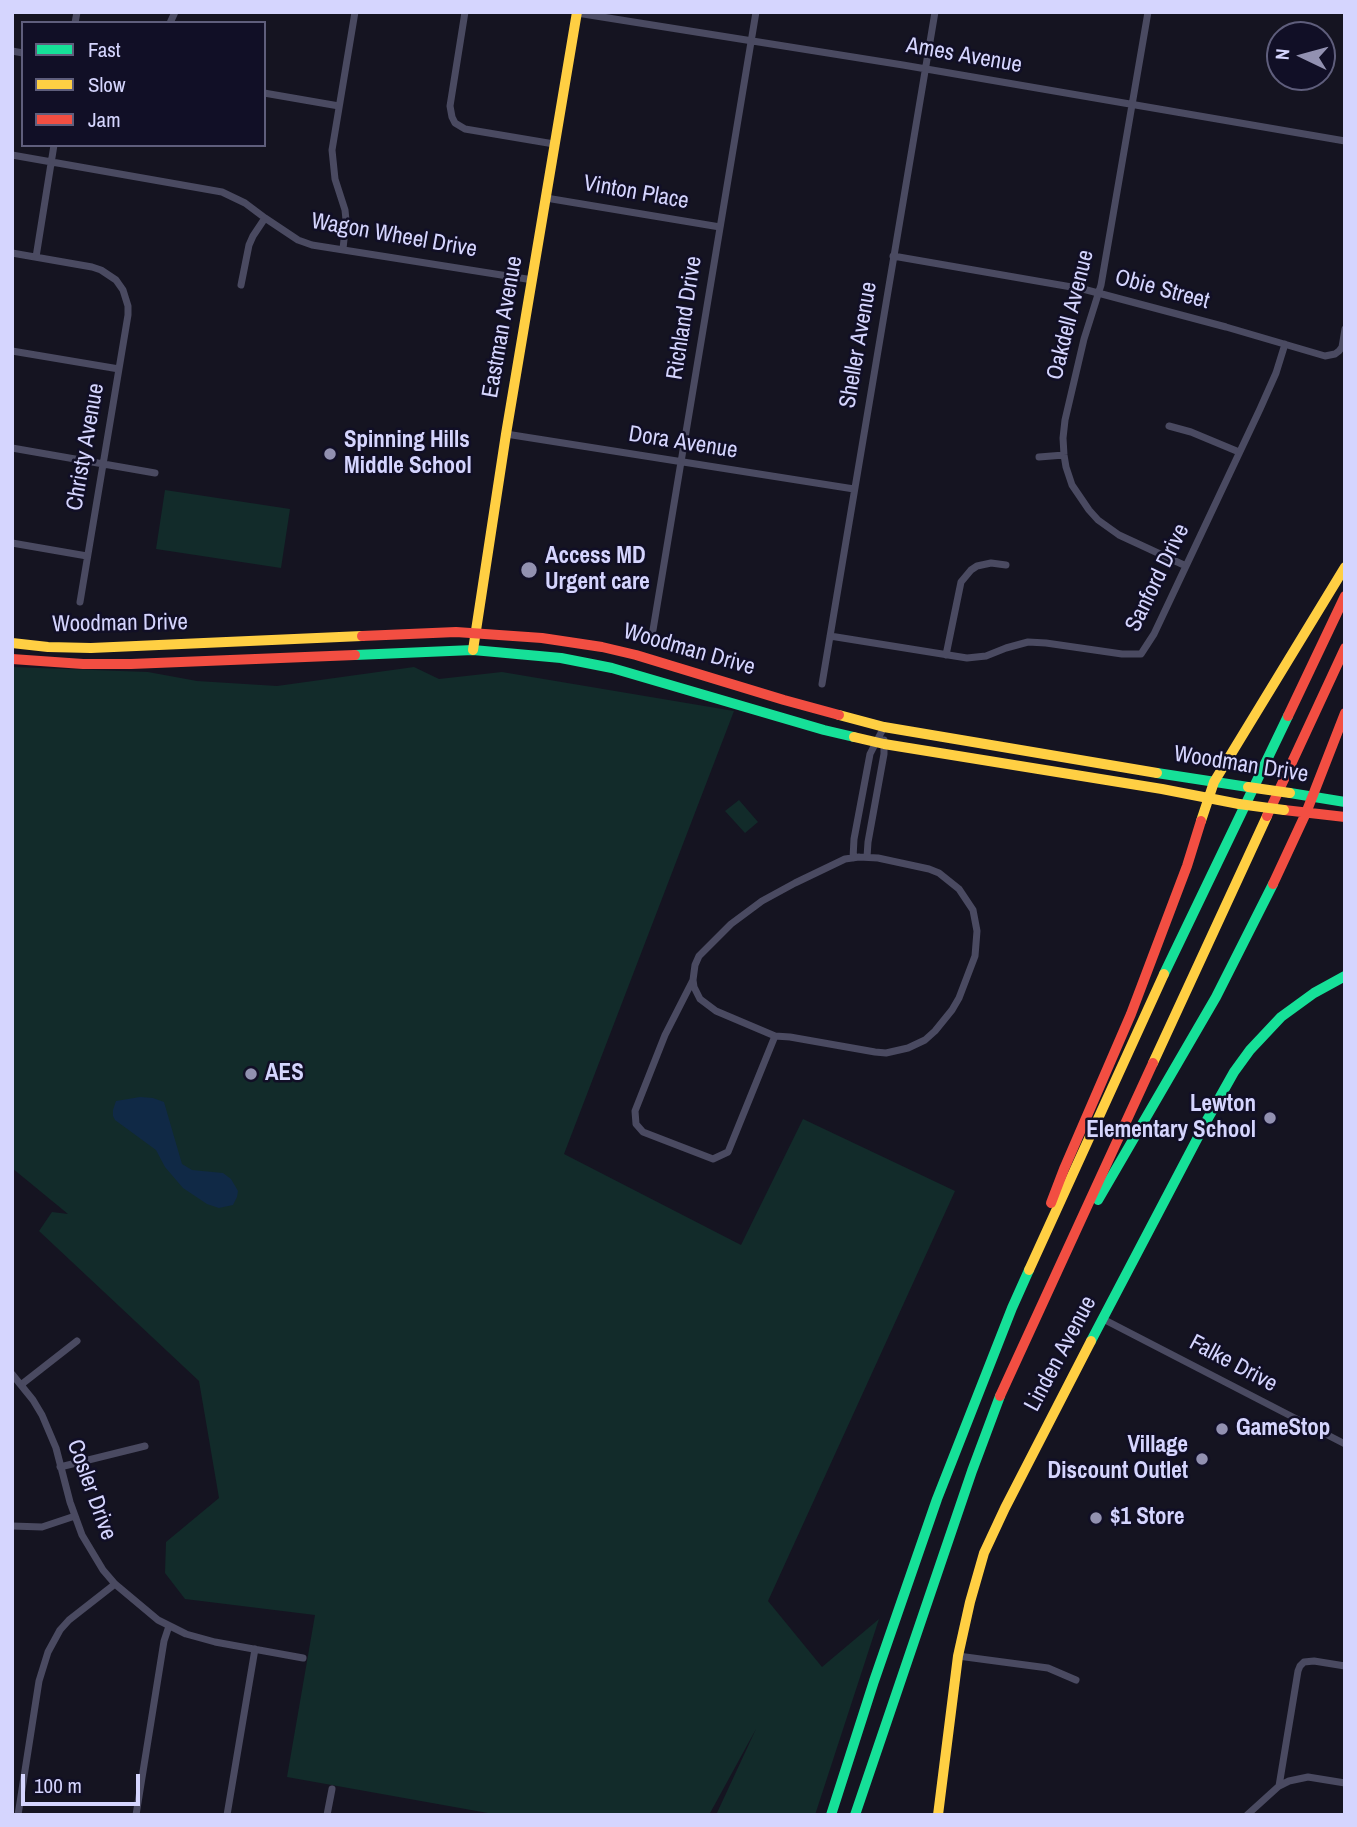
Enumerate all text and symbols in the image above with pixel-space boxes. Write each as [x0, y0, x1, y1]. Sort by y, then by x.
legend [21, 21, 266, 147]
north arrow [1266, 21, 1336, 91]
street label: Ames Avenue [904, 32, 1024, 80]
text: Fast [88, 35, 121, 64]
text: N [1269, 48, 1296, 61]
text: Slow [88, 70, 125, 99]
text: Jam [88, 105, 121, 134]
street label: Vinton Place [581, 170, 691, 216]
street label: Wagon Wheel Drive [309, 208, 479, 264]
street label: Oakdell Avenue [1042, 247, 1100, 383]
street label: Eastman Avenue [477, 254, 529, 400]
street label: Richland Drive [662, 254, 708, 382]
street label: Obie Street [1112, 264, 1212, 316]
street label: Sheller Avenue [834, 280, 884, 410]
street label: Christy Avenue [61, 381, 111, 513]
street label: Dora Avenue [627, 421, 739, 465]
place label: Spinning Hills Middle School [344, 427, 472, 481]
marker: Spinning Hills Middle School [322, 446, 338, 462]
street label: Sanford Drive [1120, 520, 1196, 636]
place label: Access MD Urgent care [545, 543, 650, 597]
marker: Access MD Urgent care [519, 560, 539, 580]
street label: Woodman Drive [52, 609, 188, 639]
street label: Woodman Drive [620, 618, 758, 682]
street label: Woodman Drive [1172, 741, 1310, 789]
place label: AES [265, 1060, 304, 1088]
marker: AES [243, 1066, 259, 1082]
place label: Lewton Elementary School [1086, 1091, 1256, 1145]
marker: Lewton Elementary School [1262, 1110, 1278, 1126]
street label: Linden Avenue [1019, 1292, 1103, 1416]
street label: Falke Drive [1184, 1329, 1282, 1399]
place label: GameStop [1236, 1415, 1330, 1443]
marker: GameStop [1214, 1421, 1230, 1437]
place label: Village Discount Outlet [1048, 1432, 1188, 1486]
street label: Cosler Drive [60, 1436, 122, 1544]
marker: Village Discount Outlet [1194, 1451, 1210, 1467]
place label: $1 Store [1110, 1504, 1184, 1532]
marker: $1 Store [1088, 1510, 1104, 1526]
scale bar [24, 1760, 144, 1804]
text: 100 m [34, 1771, 82, 1800]

